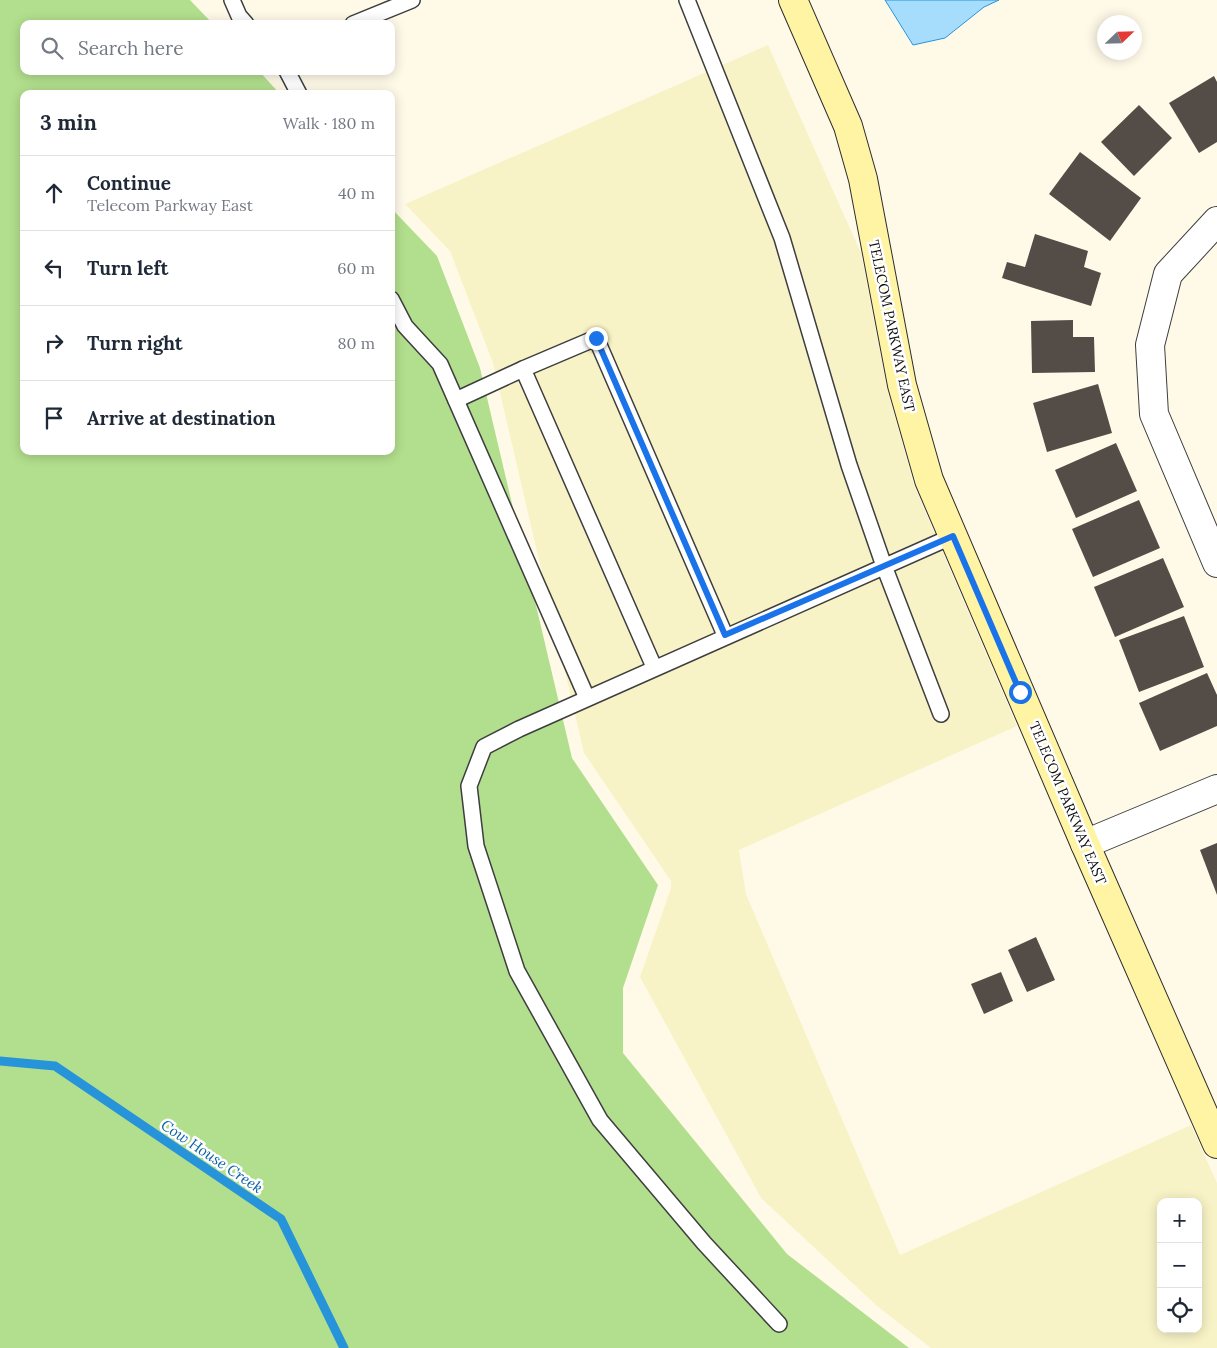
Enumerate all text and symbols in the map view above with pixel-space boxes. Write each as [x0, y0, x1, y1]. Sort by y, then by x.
north arrow [1097, 15, 1142, 60]
search box [20, 20, 395, 75]
icon: search [38, 34, 66, 62]
text: Search here [78, 36, 184, 60]
text: 3 min [40, 109, 97, 136]
text: Walk · 180 m [283, 113, 375, 133]
text: Continue [87, 171, 171, 195]
icon: ahead [40, 179, 68, 207]
text: 40 m [338, 183, 375, 203]
text: Telecom Parkway East [87, 195, 253, 215]
street label: TELECOM PARKWAY EAST [865, 238, 919, 414]
icon: left [40, 254, 68, 282]
text: Turn left [87, 256, 168, 280]
text: 60 m [337, 258, 375, 278]
route end [585, 327, 608, 350]
icon: right [40, 329, 68, 357]
text: Turn right [87, 331, 183, 355]
text: 80 m [338, 333, 375, 353]
icon: arrive [40, 404, 68, 432]
text: Arrive at destination [87, 406, 276, 430]
route start [1009, 681, 1032, 704]
street label: TELECOM PARKWAY EAST [1025, 719, 1111, 887]
water label: Cow House Creek [157, 1115, 267, 1197]
map controls [1157, 1198, 1202, 1333]
button: + [1157, 1198, 1202, 1243]
button: − [1157, 1243, 1202, 1288]
button: locate [1157, 1288, 1202, 1333]

